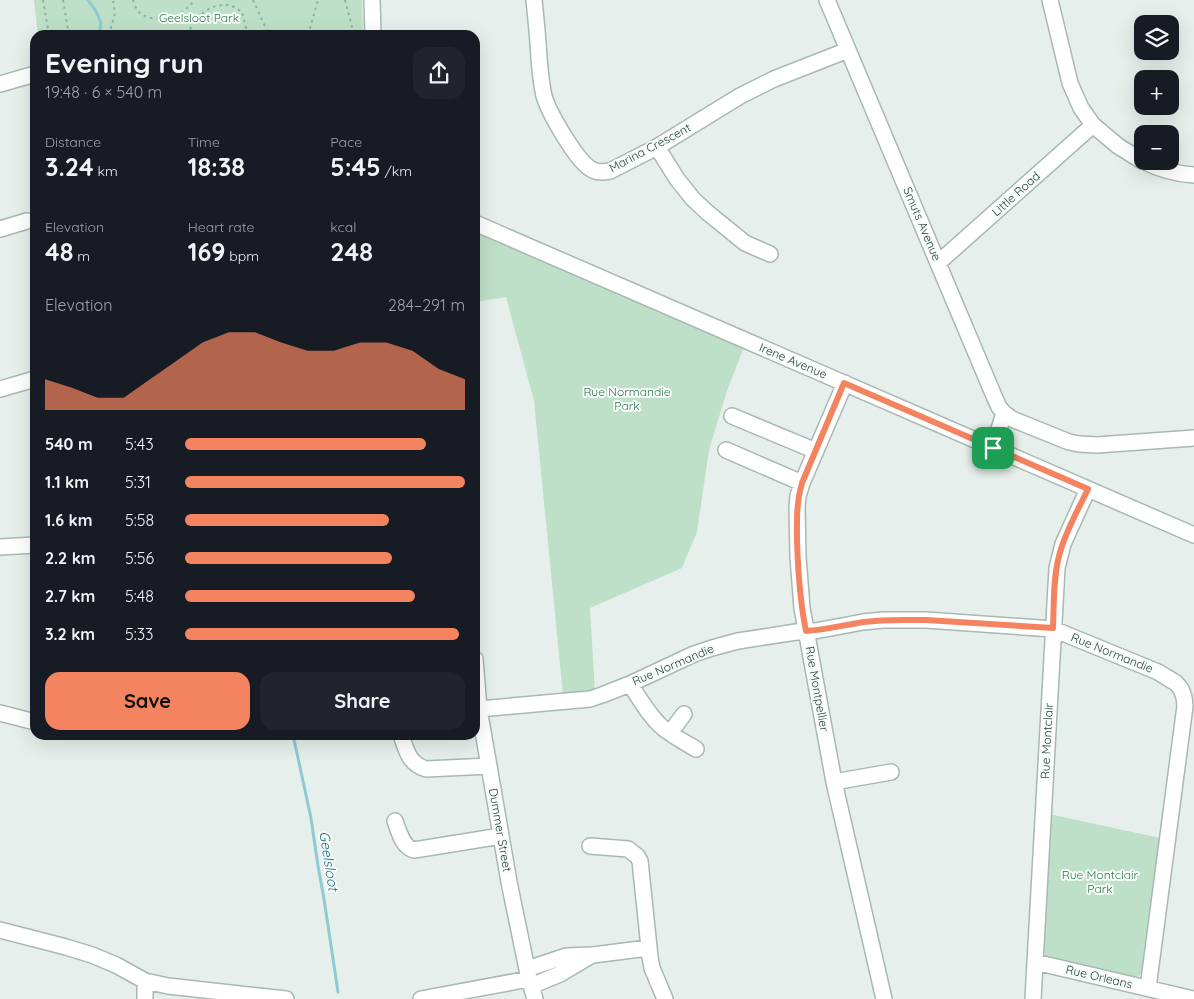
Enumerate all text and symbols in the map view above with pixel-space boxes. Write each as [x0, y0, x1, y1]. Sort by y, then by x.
park label: Geelsloot Park [159, 10, 239, 25]
map controls [1134, 15, 1179, 170]
button: layers [1134, 15, 1179, 60]
text: Evening run [45, 45, 204, 80]
button: share [413, 47, 465, 99]
button: + [1134, 70, 1179, 115]
text: 19:48 · 6 × 540 m [45, 82, 162, 102]
street label: Marina Crescent [606, 120, 693, 175]
button: − [1134, 125, 1179, 170]
text: Distance [45, 133, 101, 151]
text: Time [188, 133, 220, 151]
text: Pace [330, 133, 362, 151]
text: 3.24 [45, 151, 94, 182]
text: 18:38 [188, 151, 245, 182]
text: 5:45 [330, 151, 381, 182]
text: km [94, 162, 118, 180]
text: /km [381, 162, 412, 180]
street label: Little Road [989, 168, 1043, 219]
street label: Smuts Avenue [900, 185, 945, 263]
text: Elevation [45, 218, 104, 236]
text: Heart rate [188, 218, 254, 236]
text: kcal [330, 218, 356, 236]
text: 48 [45, 236, 73, 267]
text: 169 [188, 236, 225, 267]
text: 248 [330, 236, 373, 267]
text: m [73, 247, 90, 265]
text: bpm [225, 247, 259, 265]
text: Elevation [45, 295, 112, 315]
text: 284–291 m [388, 295, 465, 315]
street label: Irene Avenue [757, 340, 830, 382]
park label: Rue Normandie Park [583, 384, 671, 413]
pin [972, 427, 1014, 469]
text: 540 m [45, 434, 93, 454]
text: 5:43 [125, 434, 154, 454]
icon: arrive [979, 434, 1007, 462]
text: 1.1 km [45, 472, 89, 492]
text: 5:31 [125, 472, 151, 492]
text: 1.6 km [45, 510, 92, 530]
text: 5:58 [125, 510, 154, 530]
text: 2.2 km [45, 548, 96, 568]
text: 5:56 [125, 548, 154, 568]
text: 2.7 km [45, 586, 95, 606]
text: 5:48 [125, 586, 154, 606]
text: 3.2 km [45, 624, 95, 644]
text: 5:33 [125, 624, 153, 644]
street label: Rue Normandie [1069, 629, 1156, 676]
street label: Rue Normandie [630, 641, 716, 688]
street label: Rue Montpellier [803, 645, 832, 733]
button: Save [45, 672, 250, 730]
button: Share [260, 672, 465, 730]
street label: Rue Montclair [1037, 702, 1056, 779]
street label: Dummer Street [486, 787, 515, 873]
water label: Geelsloot [315, 830, 343, 894]
park label: Rue Montclair Park [1062, 867, 1139, 896]
street label: Rue Orleans [1064, 962, 1134, 992]

